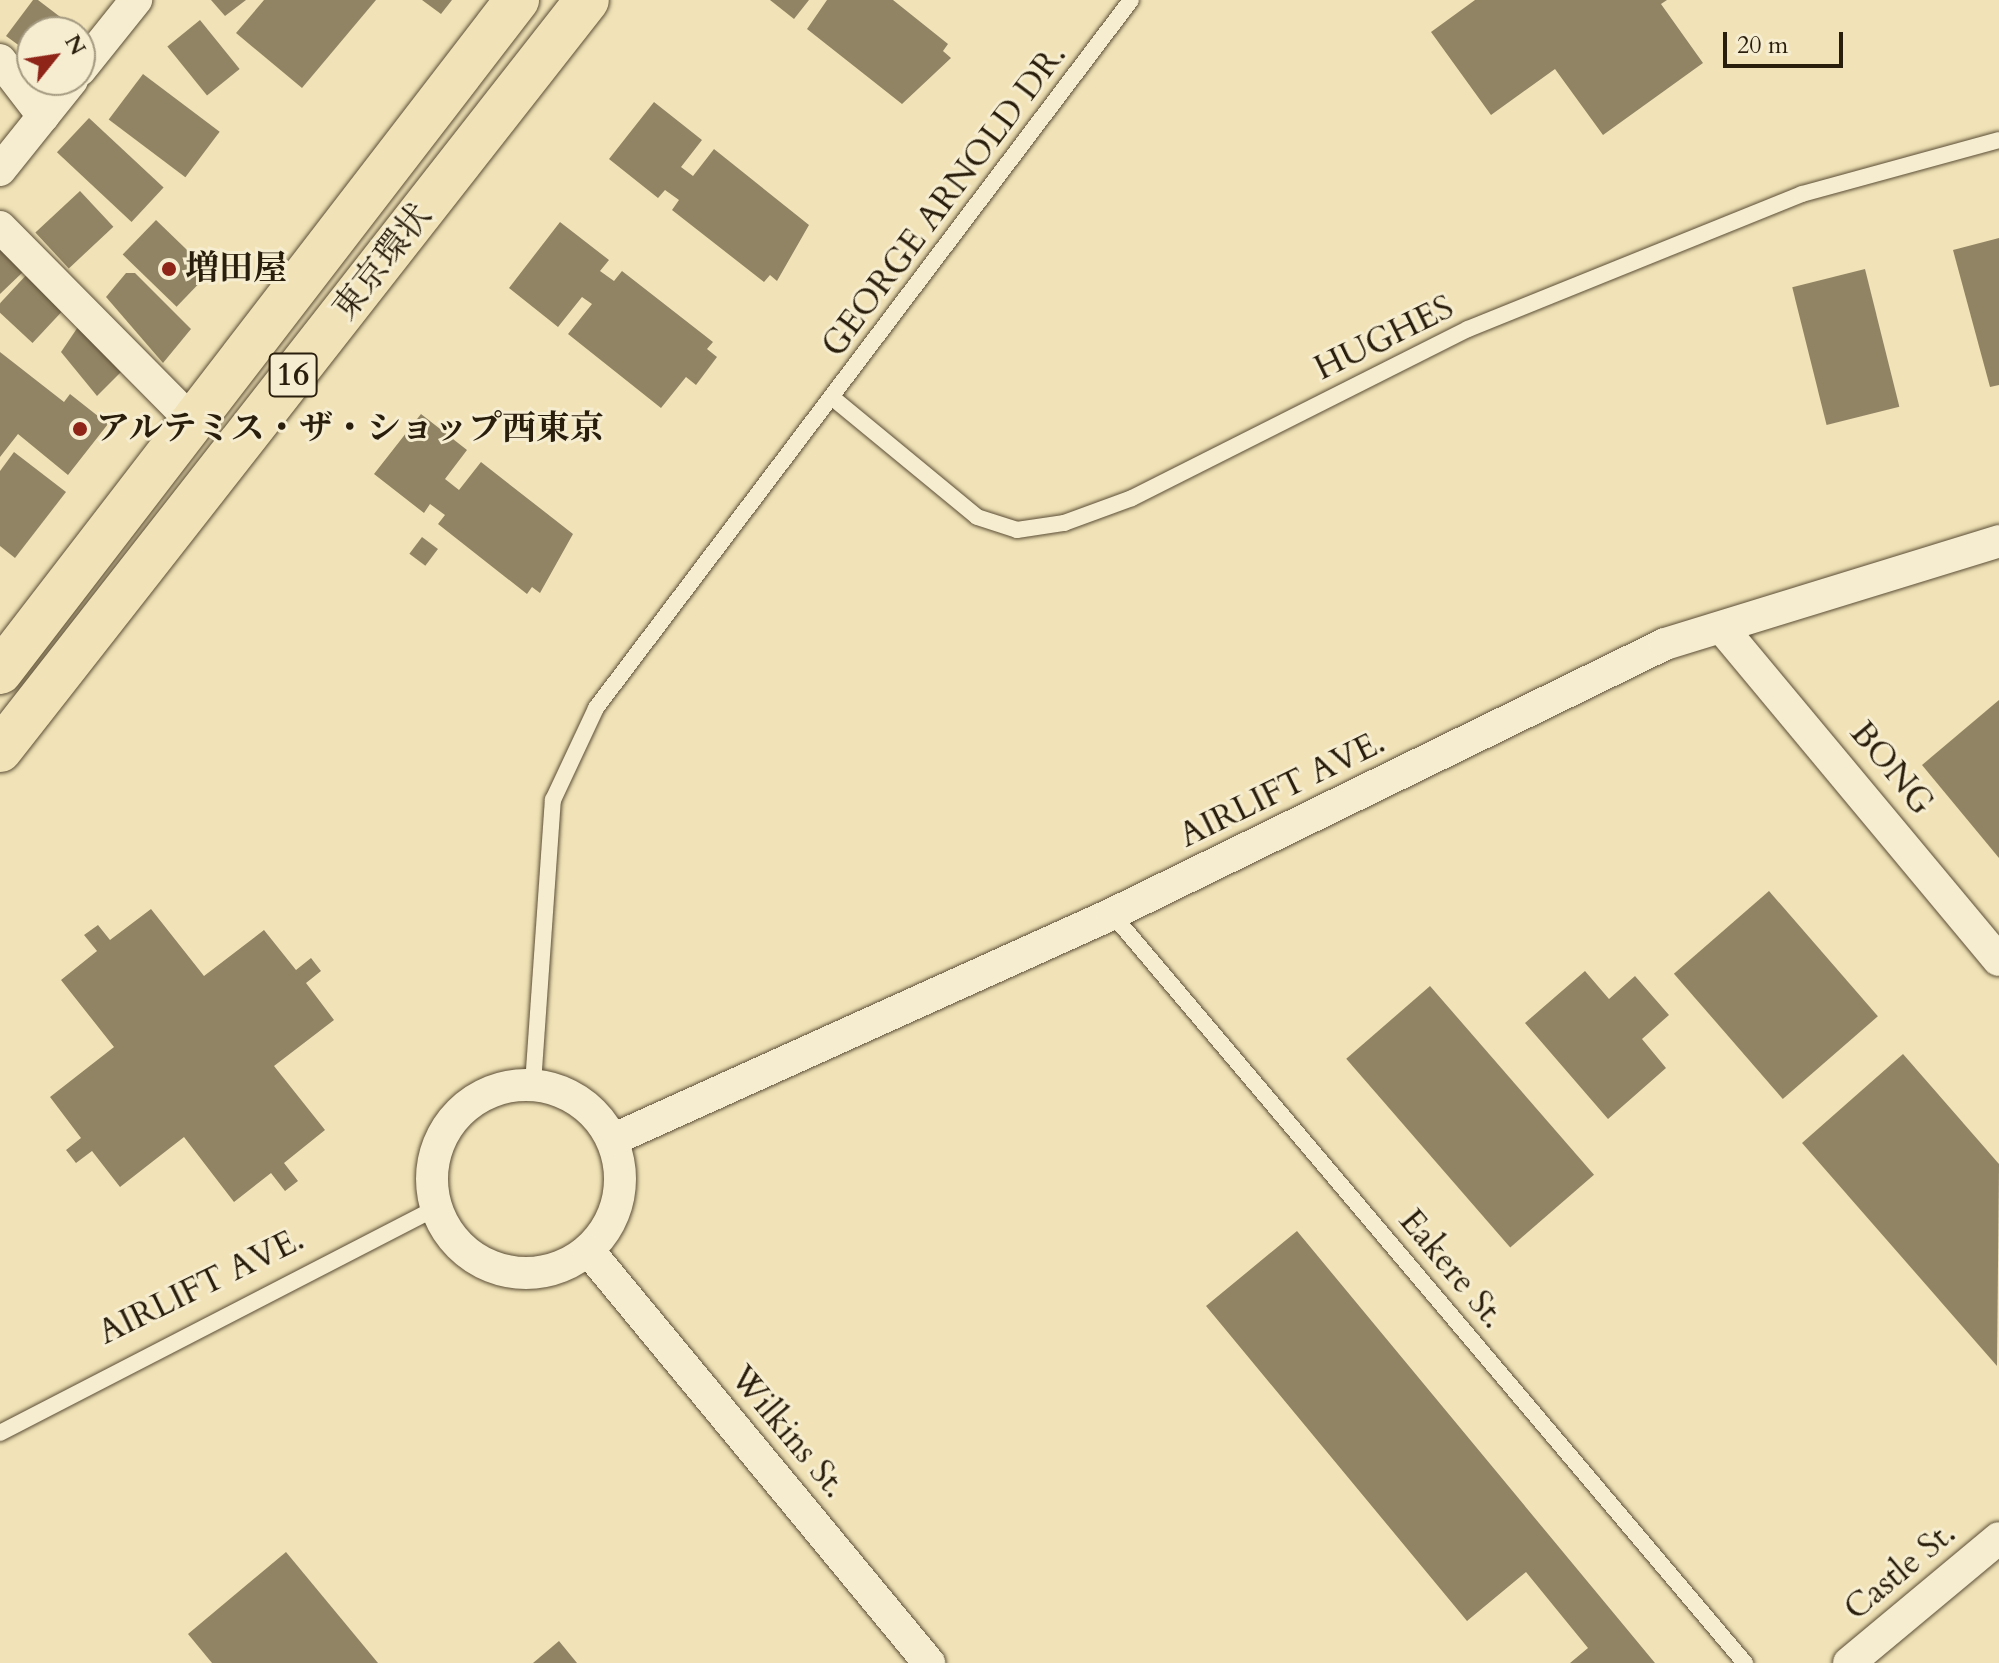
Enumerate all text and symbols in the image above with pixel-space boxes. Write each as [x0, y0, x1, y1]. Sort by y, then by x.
north arrow [16, 16, 96, 96]
scale bar [1727, 16, 1847, 66]
text: N [57, 29, 93, 61]
text: 20 m [1737, 29, 1788, 62]
street label: GEORGE ARNOLD DR. [813, 36, 1075, 364]
street label: 東京環状 [324, 196, 440, 328]
place label: 増田屋 [185, 249, 287, 289]
marker: 増田屋 [160, 260, 178, 278]
street label: HUGHES [1308, 287, 1460, 389]
road number: 16 [267, 347, 319, 403]
place label: アルテミス・ザ・ショップ西東京 [96, 409, 606, 449]
marker: アルテミス・ザ・ショップ西東京 [71, 420, 89, 438]
street label: BONG [1842, 713, 1942, 823]
street label: AIRLIFT AVE. [1173, 722, 1391, 856]
street label: Eakere St. [1391, 1201, 1513, 1337]
street label: AIRLIFT AVE. [92, 1219, 310, 1353]
street label: Wilkins St. [721, 1358, 855, 1506]
street label: Castle St. [1836, 1513, 1964, 1629]

